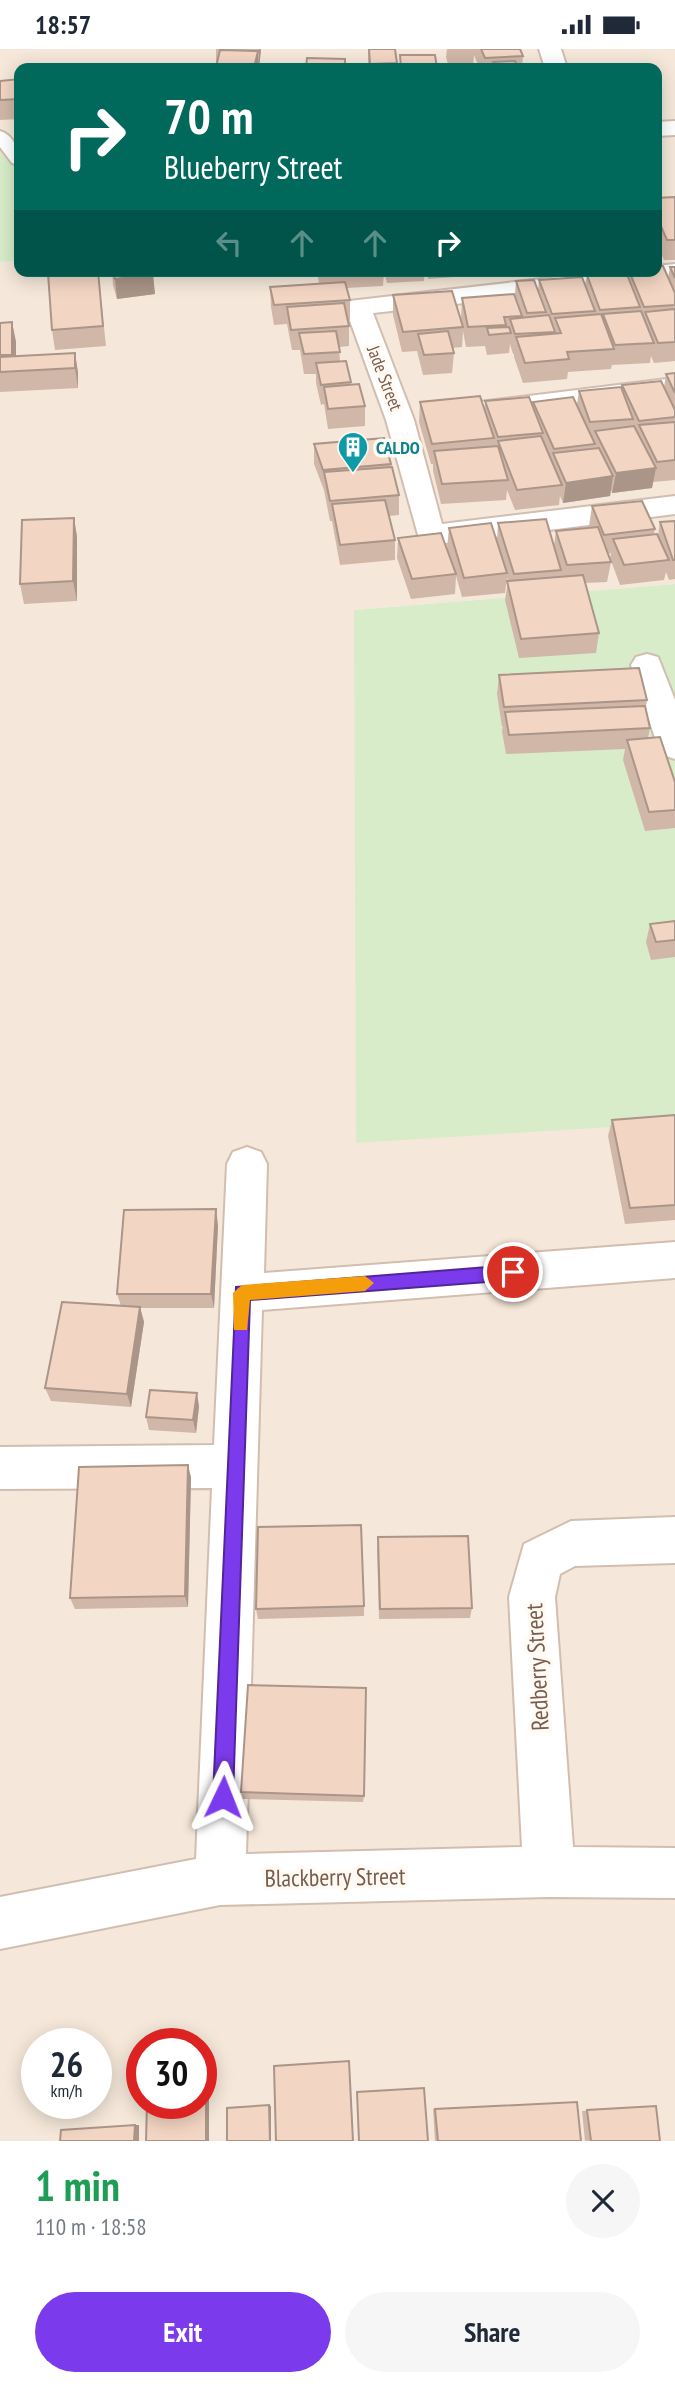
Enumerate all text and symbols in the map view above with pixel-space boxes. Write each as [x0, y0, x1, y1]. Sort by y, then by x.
text: 18:57 [35, 8, 91, 41]
text: 70 m [164, 84, 253, 148]
icon: right [49, 91, 140, 182]
text: Blueberry Street [164, 146, 342, 188]
icon: left [210, 224, 248, 262]
icon: ahead [283, 224, 321, 262]
icon: ahead [356, 224, 394, 262]
icon: right [429, 224, 467, 262]
street label: Jade Street [362, 341, 408, 414]
building icon: CALDO [336, 430, 370, 474]
place label: CALDO [376, 436, 420, 459]
pin [483, 1242, 543, 1302]
icon: arrive [494, 1253, 532, 1291]
street label: Redberry Street [518, 1602, 556, 1731]
position arrow [186, 1760, 260, 1834]
street label: Blackberry Street [264, 1860, 406, 1894]
speed limit sign: 30 [126, 2028, 217, 2119]
text: 26 [50, 2041, 83, 2087]
text: km/h [51, 2079, 82, 2102]
text: 1 min [35, 2158, 120, 2213]
button: close [566, 2164, 640, 2238]
text: 110 m · 18:58 [35, 2212, 147, 2241]
button: Exit [35, 2292, 331, 2372]
button: Share [345, 2292, 640, 2372]

